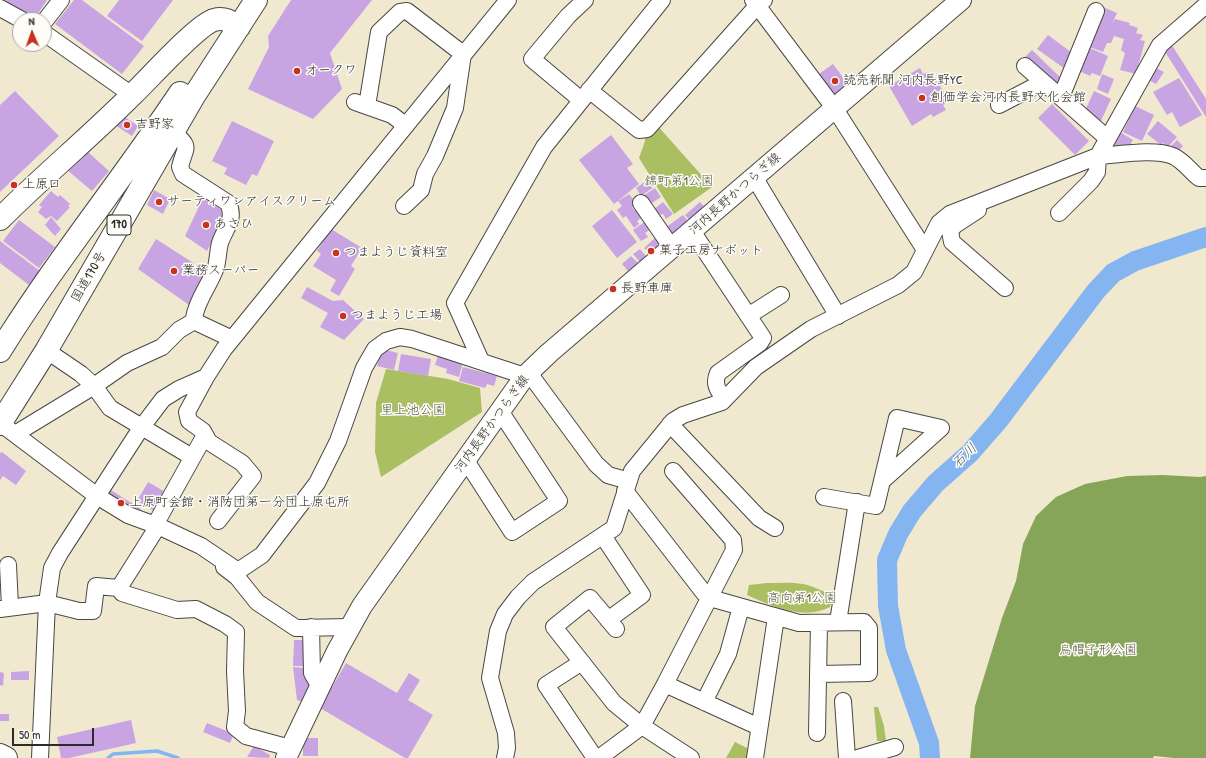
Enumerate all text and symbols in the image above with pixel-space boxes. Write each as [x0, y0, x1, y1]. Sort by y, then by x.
north arrow [12, 12, 52, 52]
text: N [28, 14, 35, 28]
place label: オークワ [305, 63, 357, 79]
marker: オークワ [292, 66, 302, 76]
place label: 読売新聞 河内長野YC [843, 73, 963, 89]
marker: 読売新聞 河内長野YC [830, 76, 840, 86]
place label: 創価学会河内長野文化会館 [930, 90, 1086, 106]
marker: 創価学会河内長野文化会館 [917, 93, 927, 103]
place label: 吉野家 [135, 117, 174, 133]
marker: 吉野家 [122, 120, 132, 130]
street label: 河内長野かつらぎ線 [686, 150, 784, 238]
park label: 錦町第1公園 [644, 174, 714, 190]
place label: 上原口 [22, 177, 61, 193]
marker: 上原口 [9, 180, 19, 190]
place label: サーティワンアイスクリーム [167, 194, 336, 210]
marker: サーティワンアイスクリーム [154, 197, 164, 207]
road number: 170 [107, 215, 131, 235]
place label: あさひ [214, 217, 253, 233]
marker: あさひ [201, 220, 211, 230]
place label: 菓子工房ナボット [659, 243, 763, 259]
place label: つまようじ資料室 [344, 245, 448, 261]
marker: 菓子工房ナボット [646, 246, 656, 256]
marker: つまようじ資料室 [331, 248, 341, 258]
street label: 国道170号 [68, 249, 110, 305]
place label: 業務スーパー [182, 263, 259, 279]
marker: 業務スーパー [169, 266, 179, 276]
place label: 長野車庫 [621, 281, 673, 297]
marker: 長野車庫 [608, 284, 618, 294]
place label: つまようじ工場 [351, 308, 442, 324]
marker: つまようじ工場 [338, 311, 348, 321]
street label: 河内長野かつらぎ線 [451, 372, 533, 476]
park label: 里上池公園 [381, 403, 445, 419]
water label: 石川 [949, 440, 981, 472]
place label: 上原町会館・消防団第一分団上原屯所 [129, 495, 350, 511]
marker: 上原町会館・消防団第一分団上原屯所 [116, 498, 126, 508]
park label: 高向第1公園 [767, 591, 837, 607]
park label: 烏帽子形公園 [1059, 643, 1137, 659]
scale bar [14, 720, 96, 746]
text: 50 m [19, 726, 40, 743]

